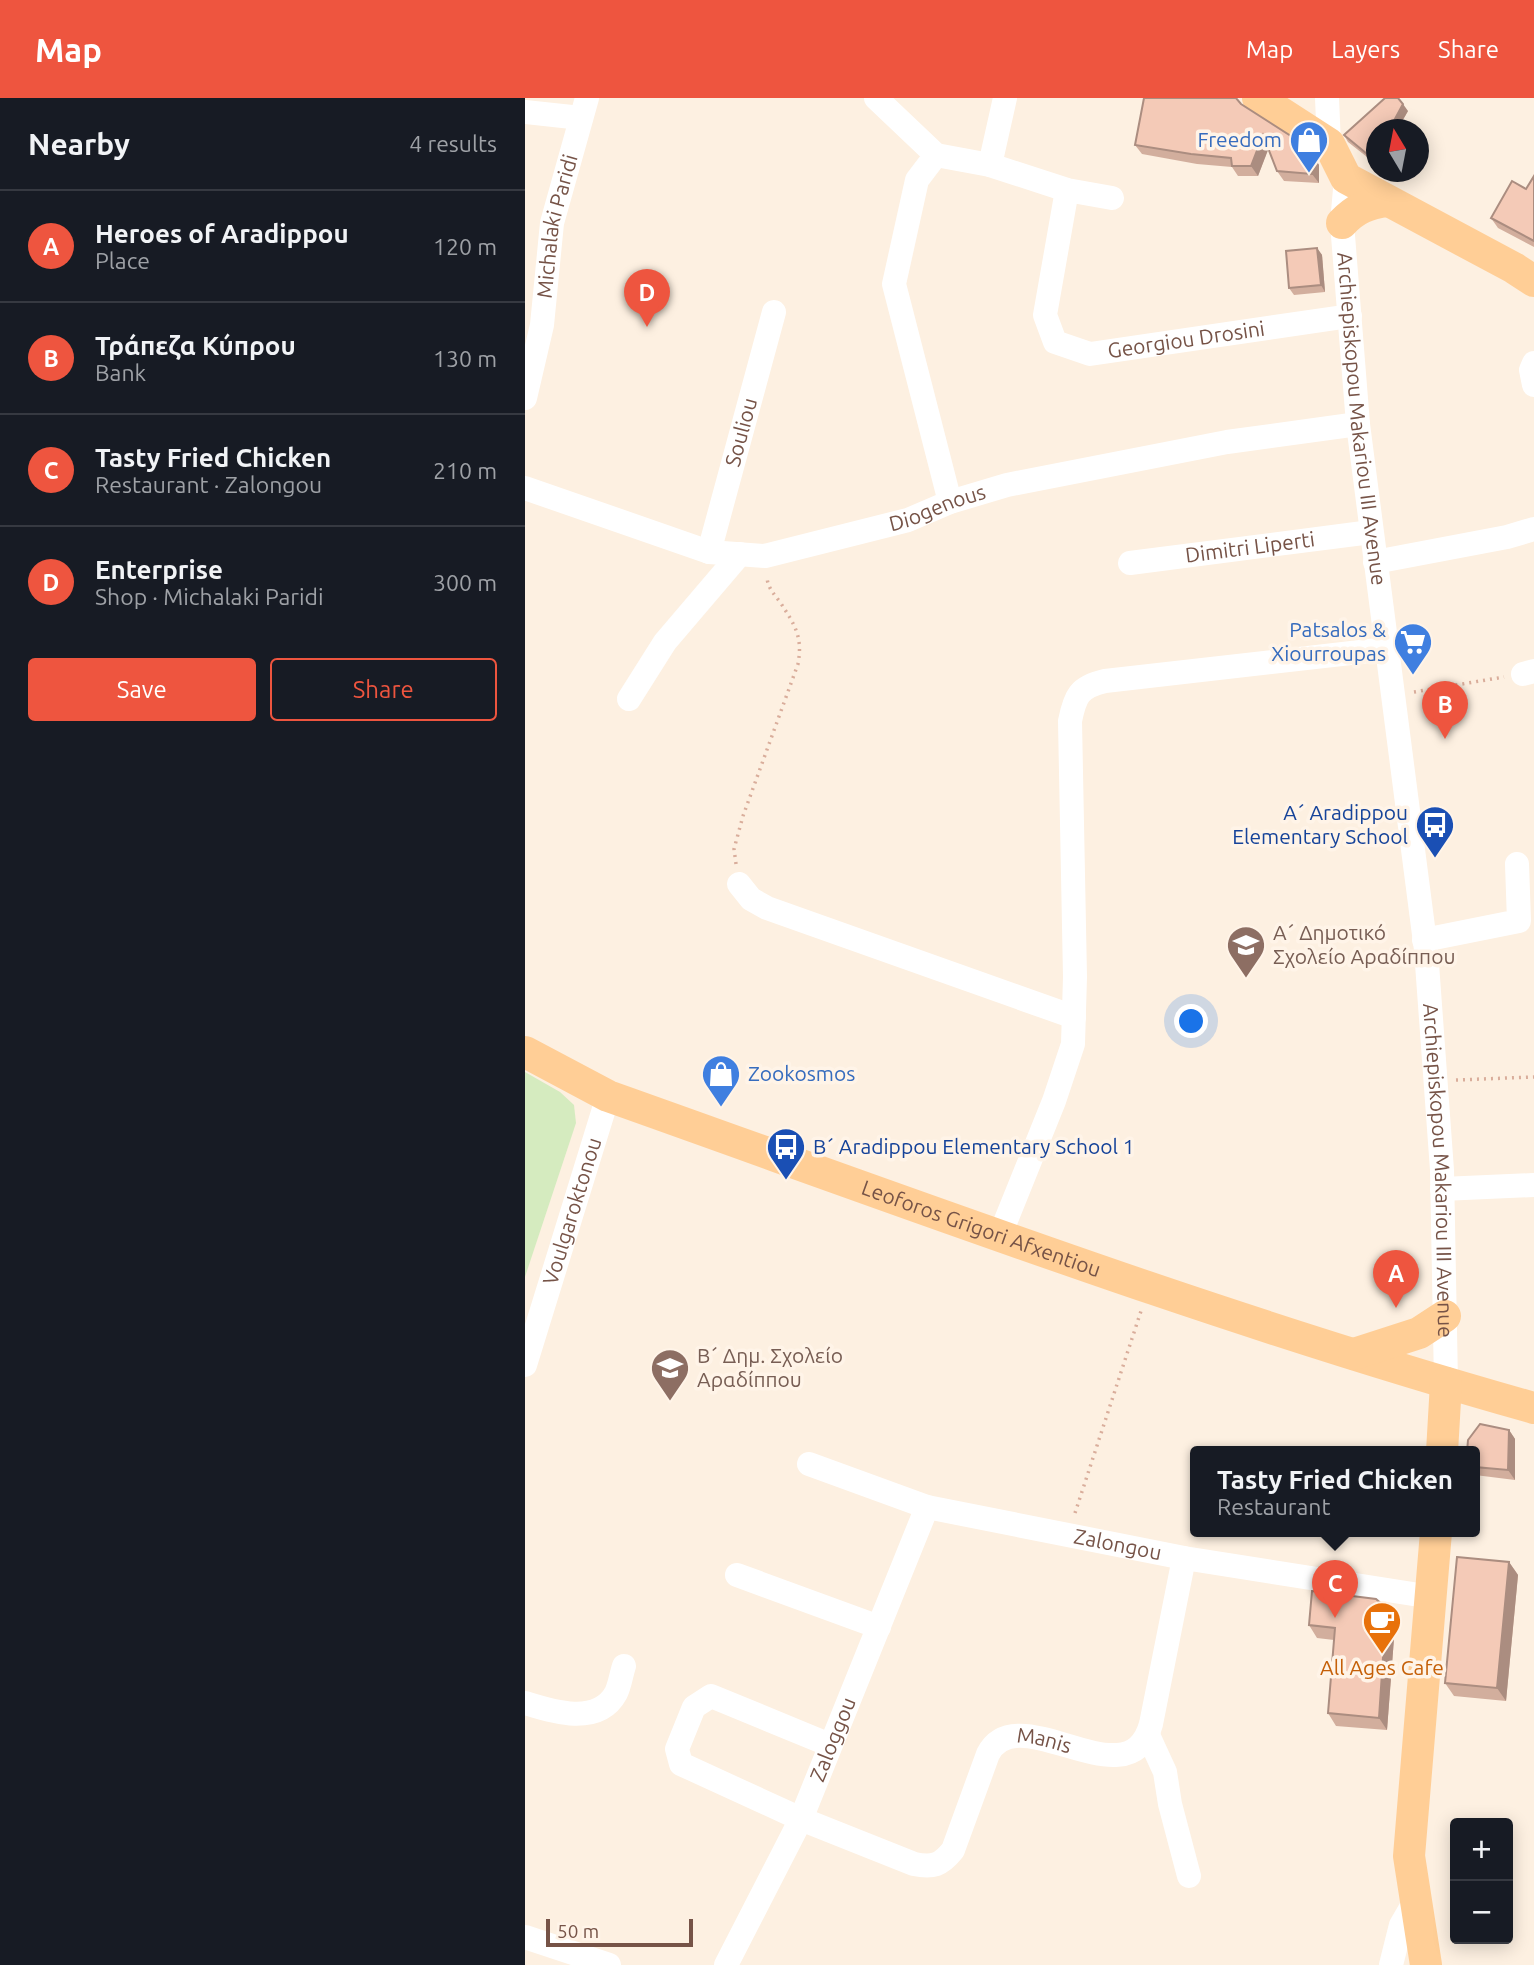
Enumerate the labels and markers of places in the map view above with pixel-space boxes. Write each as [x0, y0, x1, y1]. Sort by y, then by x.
shop icon: Freedom [1288, 119, 1330, 174]
place label: Freedom [1197, 127, 1282, 151]
pin: D [624, 269, 670, 327]
place label: Patsalos & Xiourroupas [1271, 617, 1386, 665]
supermarket icon: Patsalos & Xiourroupas [1392, 621, 1434, 676]
pin: B [1422, 681, 1468, 739]
place label: A´ Aradippou Elementary School [1232, 800, 1408, 848]
bus stop icon: A´ Aradippou Elementary School [1414, 804, 1456, 859]
place label: Α´ Δημοτικό Σχολείο Αραδίππου [1273, 920, 1455, 968]
school or university icon: Α´ Δημοτικό Σχολείο Αραδίππου [1225, 924, 1267, 979]
shop icon: Zookosmos [700, 1053, 742, 1108]
place label: Zookosmos [748, 1061, 855, 1085]
bus stop icon: B´ Aradippou Elementary School 1 [765, 1126, 807, 1181]
place label: B´ Aradippou Elementary School 1 [813, 1134, 1135, 1158]
pin: A [1373, 1250, 1419, 1308]
place label: Β´ Δημ. Σχολείο Αραδίππου [697, 1343, 843, 1391]
school or university icon: Β´ Δημ. Σχολείο Αραδίππου [649, 1347, 691, 1402]
pin: C [1312, 1560, 1358, 1618]
cafe icon: All Ages Cafe [1361, 1600, 1403, 1655]
place label: All Ages Cafe [1320, 1655, 1444, 1679]

